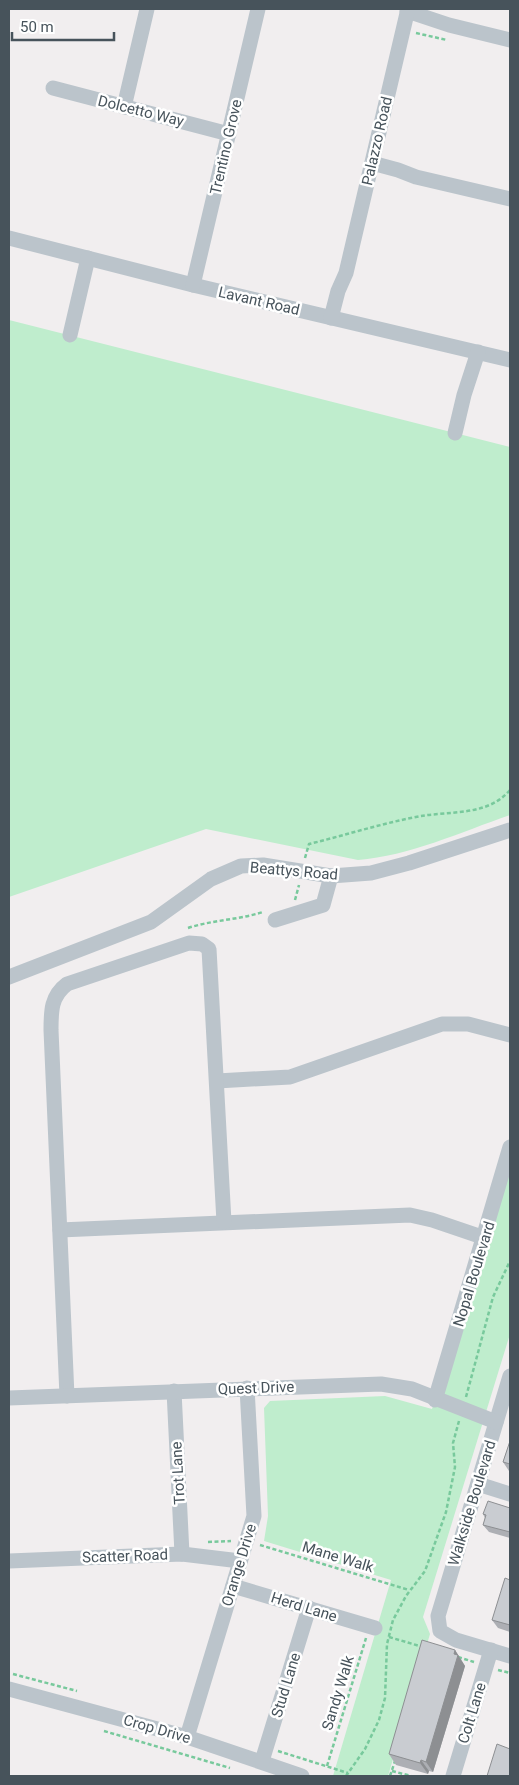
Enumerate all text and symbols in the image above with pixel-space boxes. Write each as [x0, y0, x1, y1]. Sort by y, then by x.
scale bar [12, 10, 115, 42]
text: 50 m [20, 18, 54, 36]
street label: Dolcetto Way [96, 92, 186, 130]
street label: Palazzo Road [358, 95, 396, 187]
street label: Trentino Grove [206, 97, 246, 196]
street label: Lavant Road [217, 283, 301, 319]
street label: Beattys Road [249, 858, 339, 884]
street label: Nopal Boulevard [449, 1219, 499, 1329]
street label: Quest Drive [217, 1378, 295, 1398]
street label: Walkside Boulevard [444, 1438, 500, 1568]
street label: Trot Lane [167, 1441, 189, 1505]
street label: Orange Drive [218, 1522, 260, 1608]
street label: Mane Walk [300, 1538, 376, 1576]
street label: Scatter Road [82, 1546, 168, 1566]
street label: Herd Lane [269, 1588, 339, 1626]
street label: Stud Lane [268, 1650, 304, 1720]
street label: Sandy Walk [318, 1653, 358, 1733]
street label: Colt Lane [454, 1680, 490, 1746]
street label: Crop Drive [121, 1711, 193, 1747]

